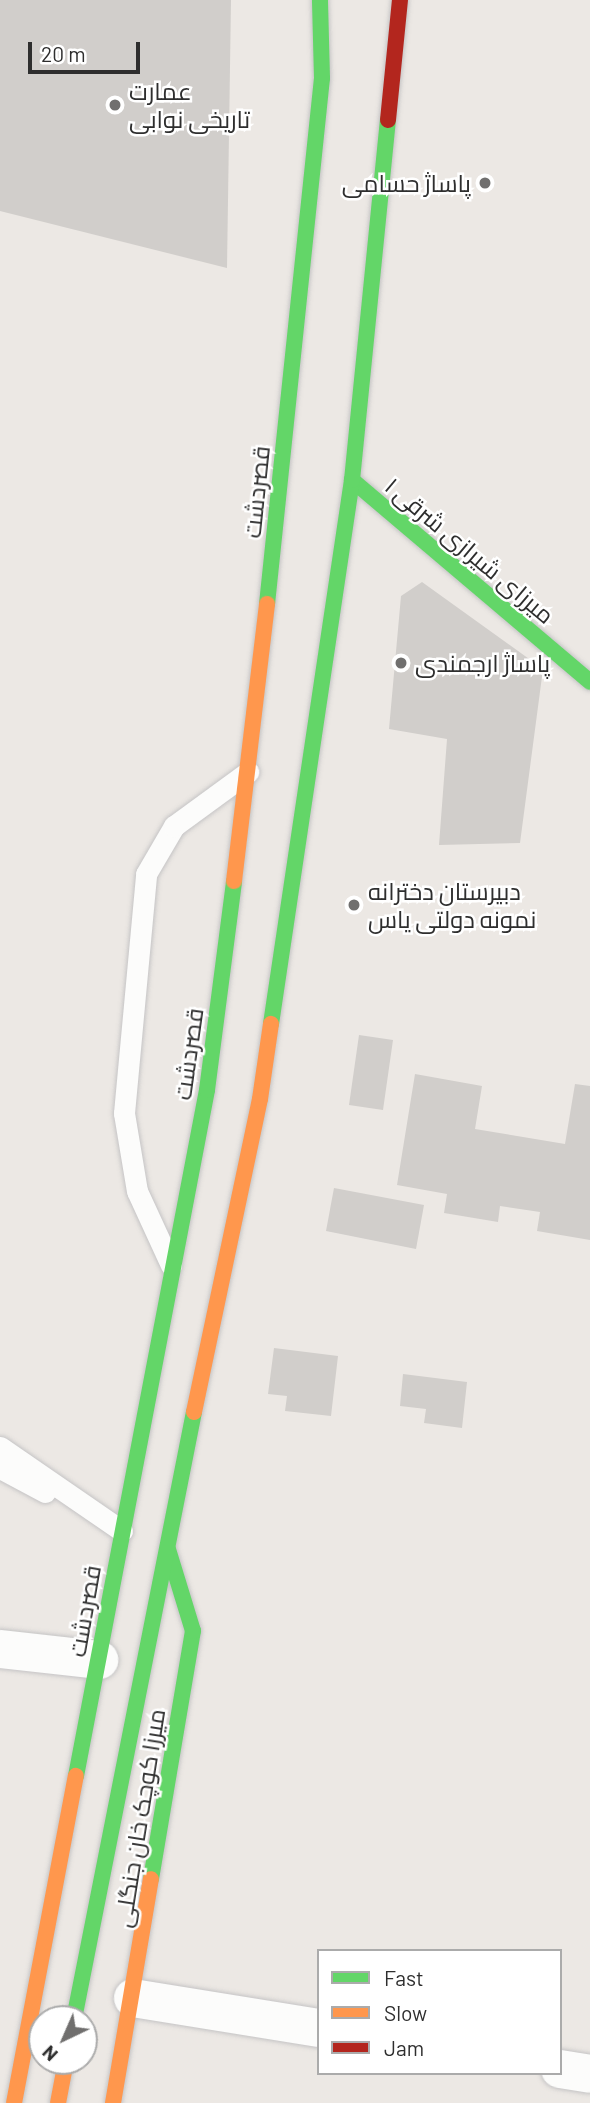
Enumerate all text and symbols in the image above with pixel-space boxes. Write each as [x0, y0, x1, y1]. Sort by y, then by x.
scale bar [32, 28, 144, 72]
text: 20 m [41, 41, 86, 66]
place label: عمارت تاریخی نوابی [129, 77, 250, 133]
marker: عمارت تاریخی نوابی [107, 97, 123, 113]
place label: پاساژ حسامی [342, 169, 471, 197]
marker: پاساژ حسامی [477, 175, 493, 191]
street label: قصردشت [237, 445, 275, 539]
street label: ۱ میرزای شیرازی شرقی [380, 471, 560, 629]
place label: پاساژ ارجمندی [415, 649, 550, 677]
marker: پاساژ ارجمندی [393, 655, 409, 671]
place label: دبیرستان دخترانه نمونه دولتی یاس [368, 877, 536, 933]
marker: دبیرستان دخترانه نمونه دولتی یاس [346, 897, 362, 913]
street label: قصردشت [167, 1006, 209, 1102]
street label: قصردشت [62, 1563, 106, 1659]
street label: میرزا کوچک خان جنگلی [107, 1707, 171, 1929]
legend [317, 1949, 562, 2075]
text: Fast [384, 1965, 424, 1990]
text: Slow [384, 2000, 427, 2025]
north arrow [28, 2005, 98, 2075]
text: Jam [384, 2035, 424, 2060]
text: N [37, 2041, 62, 2067]

